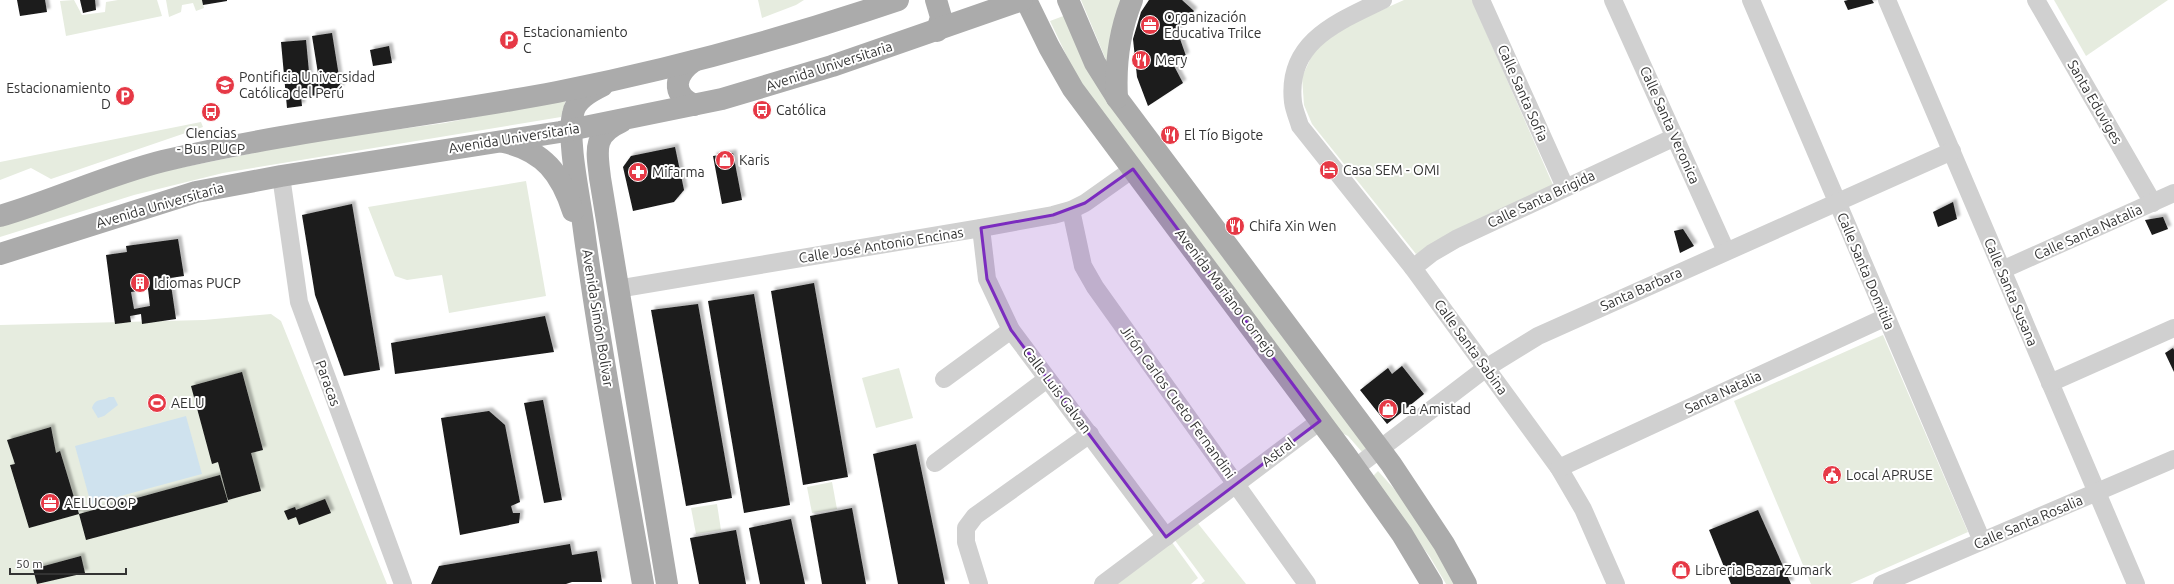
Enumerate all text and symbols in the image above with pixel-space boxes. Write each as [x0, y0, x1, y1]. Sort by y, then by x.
place label: Organización Educativa Trilce [1164, 9, 1262, 41]
office icon: Organización Educativa Trilce [1139, 14, 1161, 36]
place label: Estacionamiento C [523, 24, 628, 56]
parking icon: Estacionamiento C [498, 29, 520, 51]
street label: Avenida Universitaria [764, 38, 894, 94]
street label: Calle Santa Sofia [1495, 42, 1551, 144]
restaurant icon: Mery [1130, 49, 1152, 71]
place label: Mery [1155, 52, 1188, 68]
street label: Santa Eduviges [2064, 57, 2126, 147]
street label: Calle Santa Veronica [1637, 64, 1703, 186]
place label: Pontificia Universidad Católica del Perú [239, 69, 375, 101]
school or university icon: Pontificia Universidad Católica del Perú [214, 74, 236, 96]
place label: Estacionamiento D [6, 80, 111, 112]
parking icon: Estacionamiento D [114, 85, 136, 107]
bus stop icon: Católica [751, 99, 773, 121]
bus stop icon: CIencias - Bus PUCP [200, 101, 222, 123]
place label: Católica [776, 102, 826, 118]
street label: Avenida Universitaria [447, 120, 581, 156]
restaurant icon: El Tío Bigote [1159, 124, 1181, 146]
place label: CIencias - Bus PUCP [177, 125, 245, 157]
place label: El Tío Bigote [1184, 127, 1263, 143]
shop icon: Karis [714, 149, 736, 171]
place label: Karis [739, 152, 770, 168]
hotel icon: Casa SEM - OMI [1318, 159, 1340, 181]
pharmacy icon: Mifarma [627, 161, 649, 183]
place label: Casa SEM - OMI [1343, 162, 1440, 178]
place label: Mifarma [652, 164, 705, 180]
street label: Calle Santa Brigida [1485, 167, 1597, 231]
street label: Avenida Universitaria [94, 179, 226, 231]
street label: Calle Santa Natalia [2031, 201, 2145, 263]
street label: Calle Santa Domitila [1834, 210, 1898, 332]
restaurant icon: Chifa Xin Wen [1224, 215, 1246, 237]
place label: Chifa Xin Wen [1249, 218, 1336, 234]
street label: Calle José Antonio Encinas [797, 224, 965, 266]
street label: Avenida Mariano Cornejo [1172, 225, 1280, 361]
street label: Calle Santa Susana [1981, 235, 2041, 349]
street label: Avenida Simón Bolivar [579, 248, 617, 389]
street label: Santa Barbara [1598, 264, 1684, 314]
building icon: Idiomas PUCP [129, 272, 151, 294]
place label: Idiomas PUCP [154, 275, 241, 291]
street label: Calle Santa Sabina [1431, 296, 1511, 398]
street label: Jirón Carlos Cueto Fernandini [1117, 323, 1239, 481]
street label: Calle Luis Galvan [1019, 344, 1095, 436]
street label: Paracas [312, 358, 344, 408]
street label: Santa Natalia [1682, 367, 1764, 417]
sports icon: AELU [146, 392, 168, 414]
place label: AELU [171, 395, 205, 411]
shop icon: La Amistad [1377, 398, 1399, 420]
place label: La Amistad [1402, 401, 1471, 417]
street label: Astral [1258, 434, 1298, 470]
public building icon: Local APRUSE [1821, 464, 1843, 486]
place label: Local APRUSE [1846, 467, 1933, 483]
office icon: AELUCOOP [39, 492, 61, 514]
street label: Calle Santa Rosalia [1971, 492, 2085, 552]
place label: AELUCOOP [64, 495, 136, 511]
scale bar [10, 550, 126, 576]
text: 50 m [16, 557, 43, 570]
shop icon: Libreria Bazar Zumark [1670, 559, 1692, 581]
place label: Libreria Bazar Zumark [1695, 562, 1832, 578]

